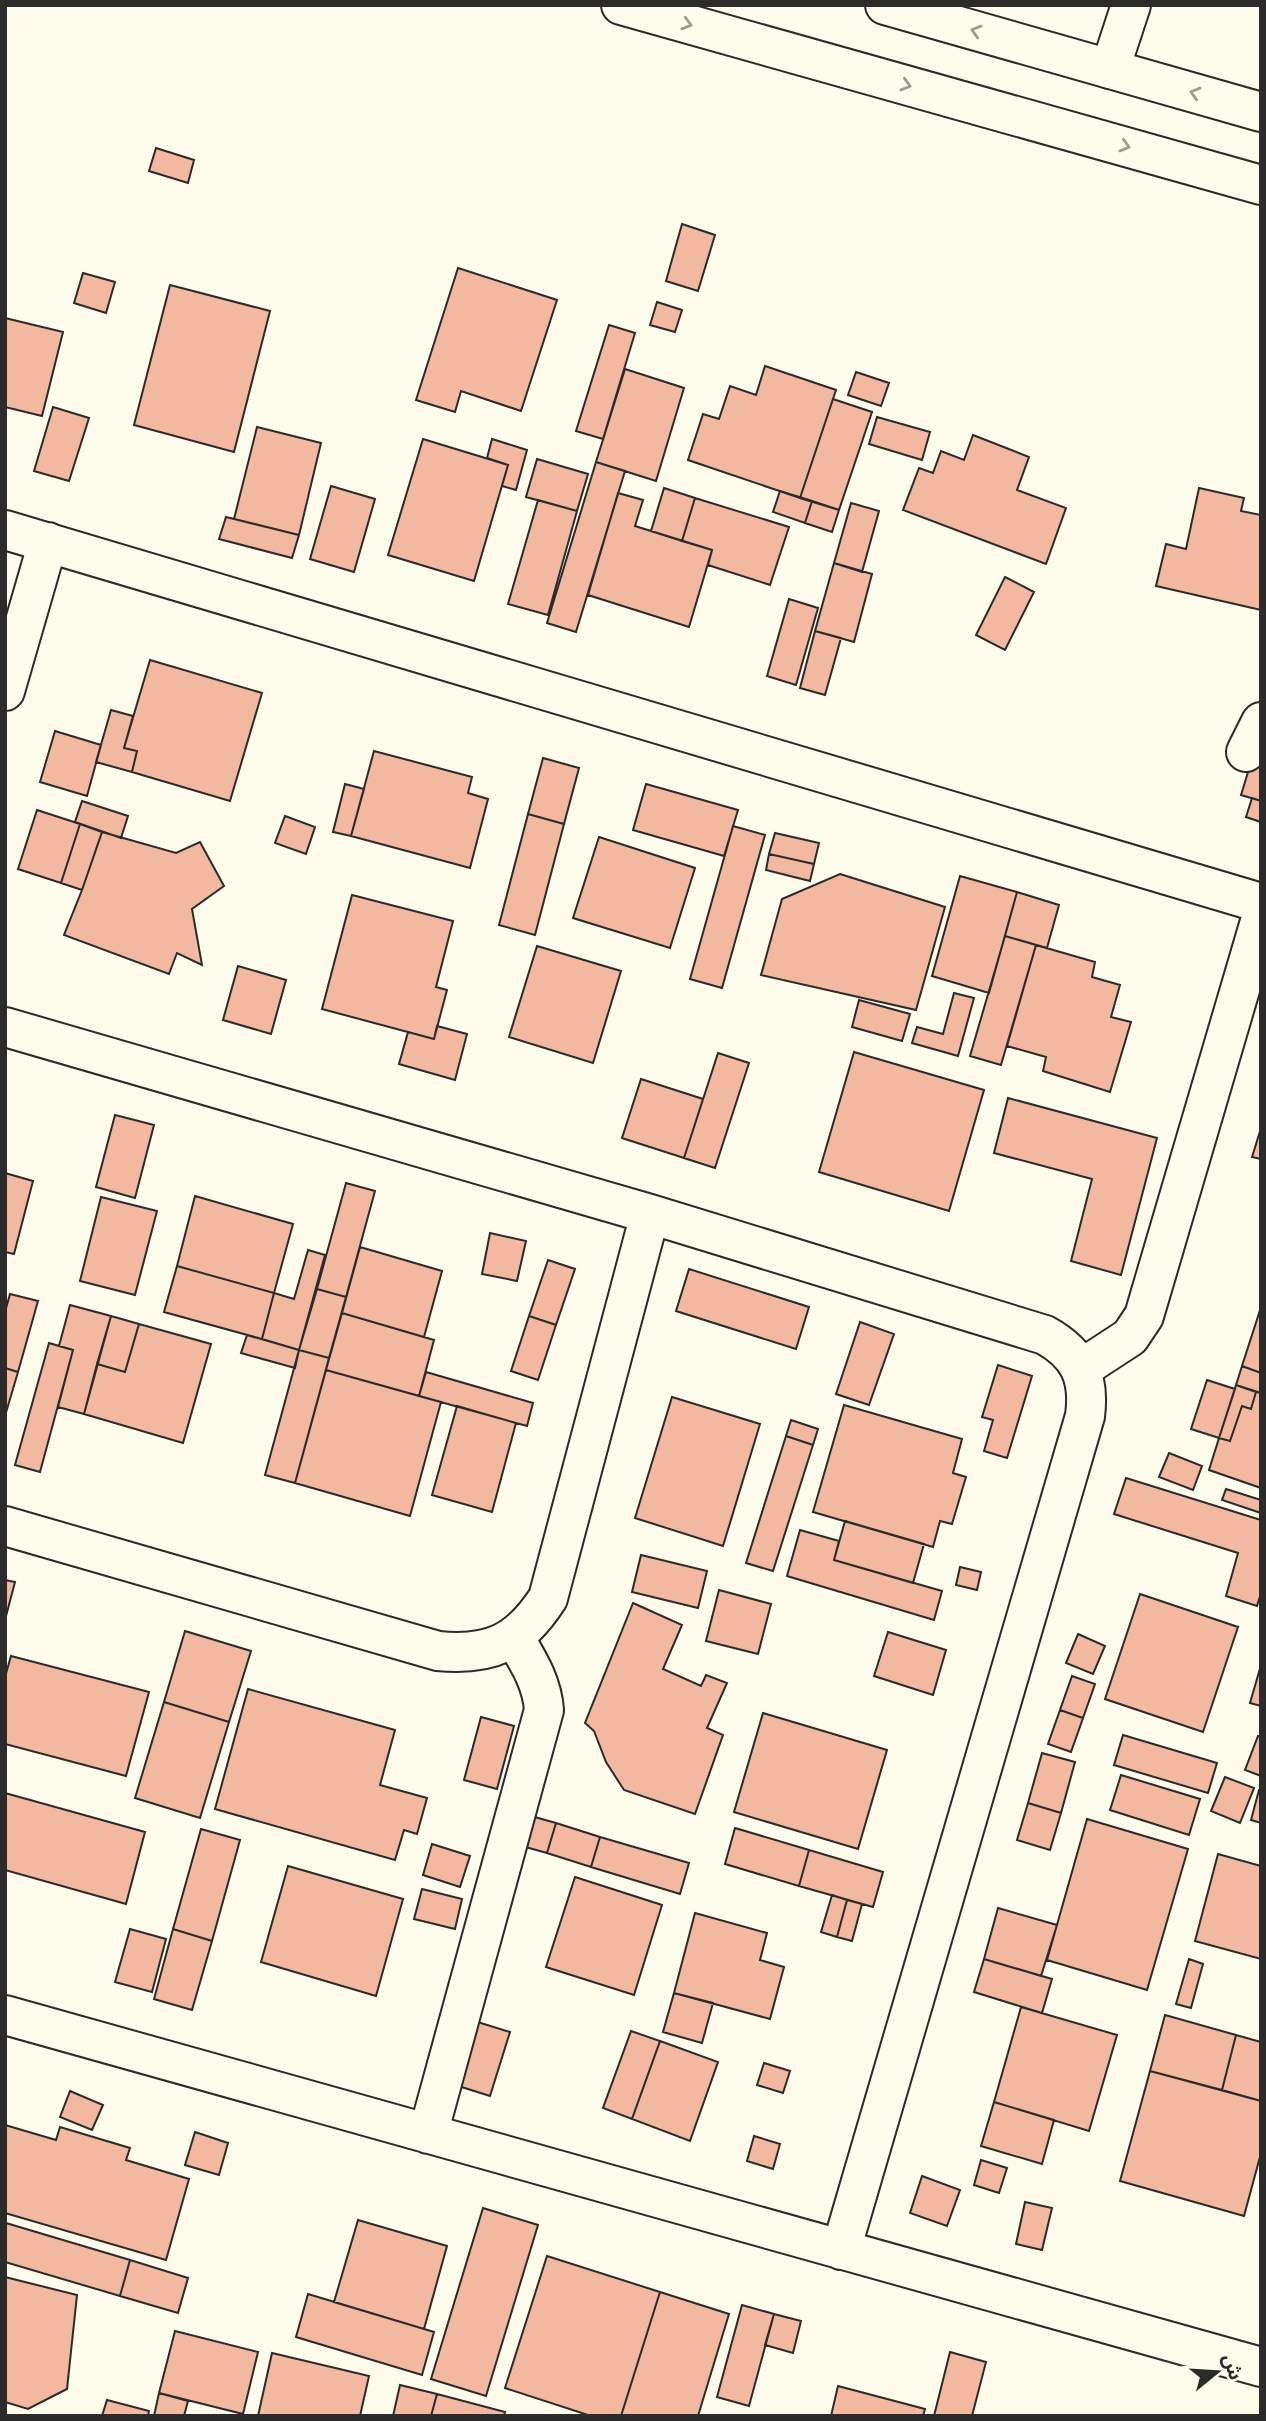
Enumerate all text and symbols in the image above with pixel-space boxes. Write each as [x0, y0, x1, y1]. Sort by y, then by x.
one-way arrow [681, 15, 693, 30]
one-way arrow [970, 25, 982, 39]
one-way arrow [900, 76, 912, 91]
one-way arrow [1189, 87, 1201, 101]
one-way arrow [1119, 138, 1131, 152]
north arrow [1182, 2337, 1252, 2407]
text: ش [1219, 2351, 1247, 2383]

